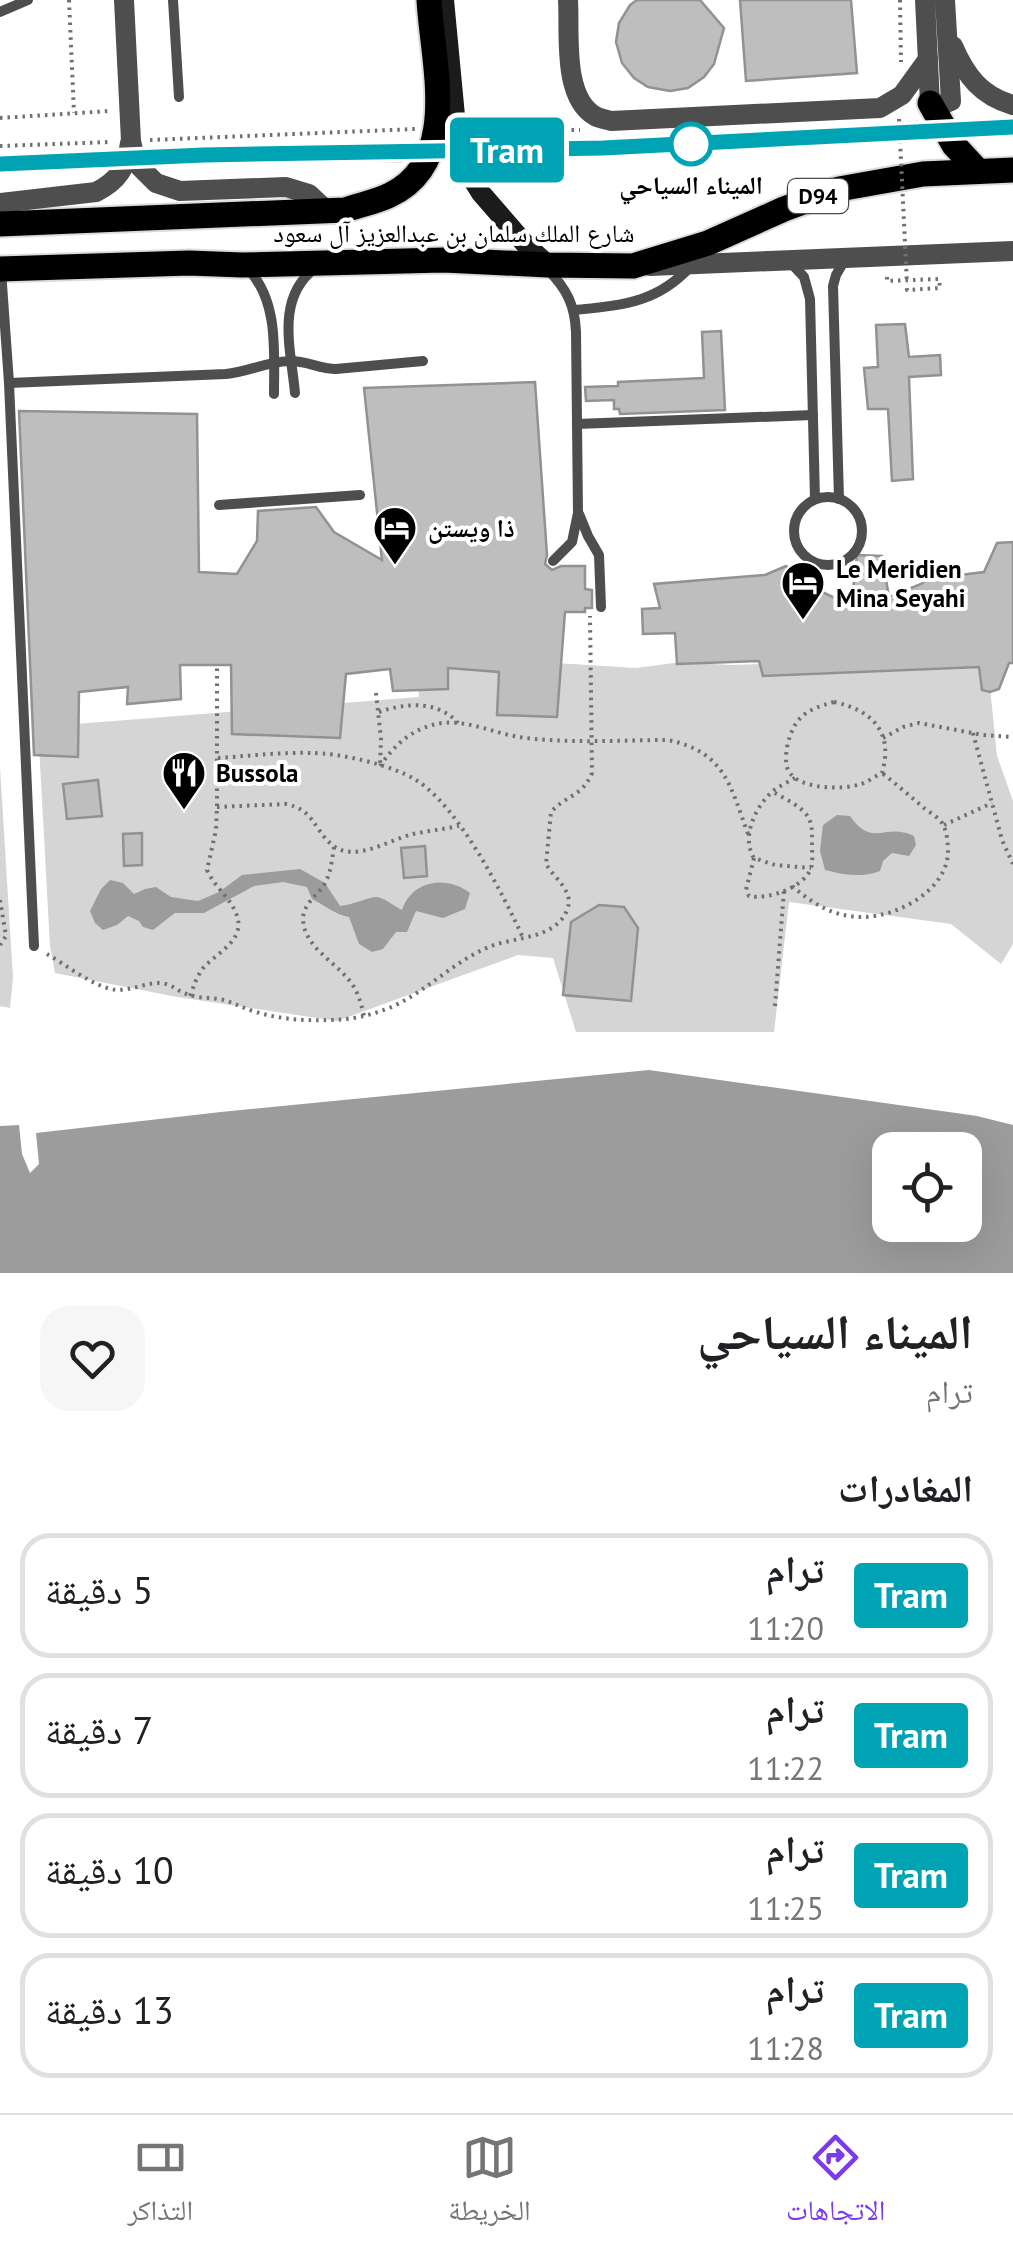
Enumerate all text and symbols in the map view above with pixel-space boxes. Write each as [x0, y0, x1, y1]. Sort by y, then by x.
line badge: Tram [437, 118, 577, 182]
marker: الميناء السياحي [670, 123, 712, 165]
text: Tram [470, 127, 544, 173]
place label: الميناء السياحي [619, 169, 763, 205]
road number: D94 [788, 179, 848, 213]
street label: شارع الملك سلمان بن عبدالعزيز آل سعود [274, 217, 634, 249]
hotel icon: ذا ويستن [372, 505, 418, 566]
place label: ذا ويستن [428, 512, 515, 544]
place label: Le Meridien Mina Seyahi [836, 553, 965, 614]
hotel icon: Le Meridien Mina Seyahi [780, 560, 826, 621]
restaurant icon: Bussola [161, 750, 207, 811]
place label: Bussola [216, 757, 299, 789]
map controls [872, 1132, 982, 1242]
button: locate [872, 1132, 982, 1242]
text: الميناء السياحي [697, 1300, 973, 1362]
button: heart [40, 1306, 145, 1411]
text: ترام [926, 1370, 973, 1412]
text: المغادرات [838, 1463, 973, 1512]
text: ترام [766, 1544, 824, 1593]
text: 5 دقيقة [45, 1565, 153, 1614]
text: Tram [874, 1572, 948, 1618]
text: 11:20 [747, 1607, 824, 1649]
text: ترام [766, 1684, 824, 1733]
text: 7 دقيقة [45, 1705, 153, 1754]
text: Tram [874, 1712, 948, 1758]
text: 11:22 [747, 1747, 824, 1789]
text: ترام [766, 1824, 824, 1873]
text: 10 دقيقة [45, 1845, 174, 1894]
text: Tram [874, 1852, 948, 1898]
text: 11:25 [747, 1887, 824, 1929]
text: ترام [766, 1964, 824, 2013]
text: 13 دقيقة [45, 1985, 174, 2034]
text: Tram [874, 1992, 948, 2038]
text: 11:28 [747, 2027, 824, 2069]
tab: التذاكر [128, 2130, 193, 2238]
tab: الخريطة [448, 2130, 531, 2238]
tab: الاتجاهات [786, 2130, 885, 2238]

